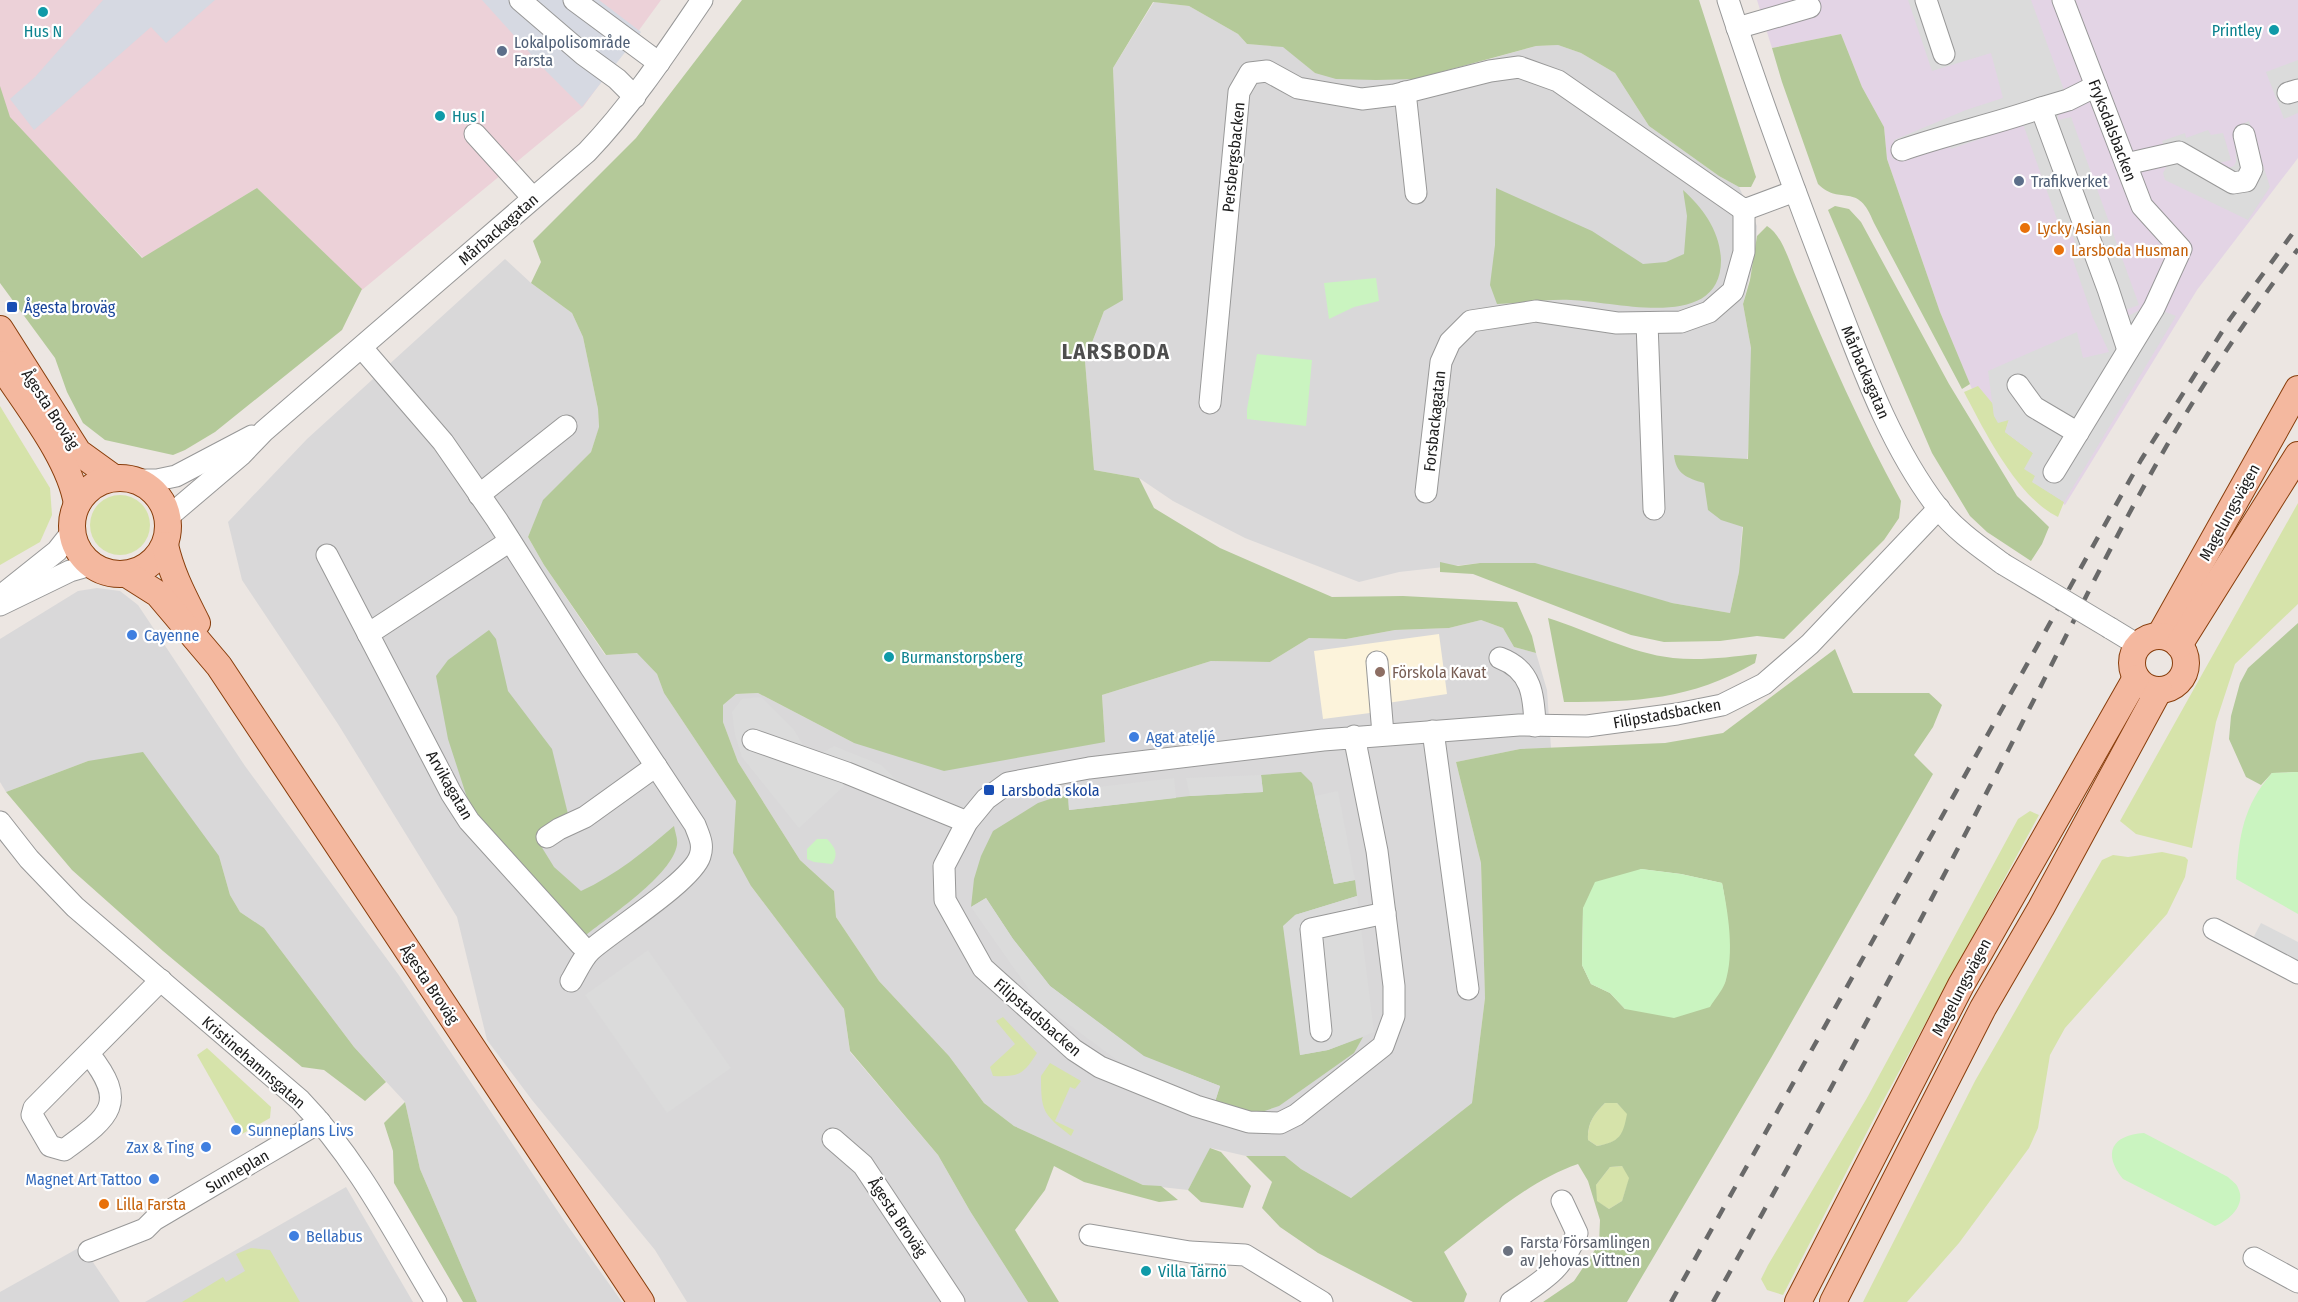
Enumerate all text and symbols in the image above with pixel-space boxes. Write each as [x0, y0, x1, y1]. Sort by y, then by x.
marker: Hus N [36, 5, 50, 19]
place label: Printley [2212, 21, 2263, 40]
place label: Hus N [24, 22, 62, 41]
marker: Printley [2267, 23, 2281, 37]
place label: Lokalpolisområde Farsta [514, 33, 631, 70]
marker: Lokalpolisområde Farsta [495, 44, 509, 58]
street label: Fryksdalsbacken [2084, 77, 2141, 184]
street label: Persbergsbacken [1218, 101, 1249, 213]
place label: Hus I [452, 107, 485, 126]
marker: Hus I [433, 109, 447, 123]
place label: Trafikverket [2031, 172, 2108, 191]
marker: Trafikverket [2012, 174, 2026, 188]
street label: Mårbackagatan [455, 190, 542, 269]
place label: Lycky Asian [2037, 219, 2111, 238]
marker: Lycky Asian [2018, 221, 2032, 235]
place label: Larsboda Husman [2071, 241, 2189, 260]
marker: Larsboda Husman [2052, 243, 2066, 257]
place label: Ågesta broväg [24, 297, 116, 317]
marker: Ågesta broväg [5, 300, 19, 314]
street label: Mårbackagatan [1837, 323, 1894, 422]
district label: LARSBODA [1062, 338, 1170, 365]
street label: Ågesta Broväg [18, 365, 85, 453]
street label: Forsbackagatan [1420, 370, 1449, 473]
street label: Magelungsvägen [2195, 461, 2264, 564]
place label: Cayenne [144, 626, 199, 645]
marker: Cayenne [125, 628, 139, 642]
place label: Burmanstorpsberg [901, 648, 1023, 667]
marker: Burmanstorpsberg [882, 650, 896, 664]
place label: Förskola Kavat [1392, 663, 1487, 682]
marker: Förskola Kavat [1373, 665, 1387, 679]
street label: Filipstadsbacken [1612, 695, 1723, 732]
place label: Agat ateljé [1146, 728, 1215, 747]
marker: Agat ateljé [1127, 730, 1141, 744]
street label: Arvikagatan [422, 747, 477, 823]
place label: Larsboda skola [1001, 781, 1100, 800]
marker: Larsboda skola [982, 783, 996, 797]
street label: Magelungsvägen [1928, 935, 1995, 1039]
street label: Ågesta Broväg [396, 940, 464, 1028]
street label: Filipstadsbacken [990, 974, 1085, 1060]
street label: Kristinehamnsgatan [198, 1012, 309, 1112]
place label: Sunneplans Livs [248, 1121, 354, 1140]
marker: Sunneplans Livs [229, 1123, 243, 1137]
place label: Zax & Ting [126, 1138, 194, 1157]
marker: Zax & Ting [199, 1140, 213, 1154]
street label: Sunneplan [202, 1146, 272, 1197]
place label: Magnet Art Tattoo [26, 1170, 142, 1189]
marker: Magnet Art Tattoo [147, 1172, 161, 1186]
street label: Ågesta Broväg [864, 1173, 932, 1261]
place label: Lilla Farsta [116, 1195, 186, 1214]
marker: Lilla Farsta [97, 1197, 111, 1211]
place label: Bellabus [306, 1227, 363, 1246]
marker: Bellabus [287, 1229, 301, 1243]
place label: Farsta Församlingen av Jehovas Vittnen [1520, 1233, 1650, 1270]
marker: Farsta Församlingen av Jehovas Vittnen [1501, 1244, 1515, 1258]
place label: Villa Tärnö [1158, 1262, 1227, 1281]
marker: Villa Tärnö [1139, 1264, 1153, 1278]

